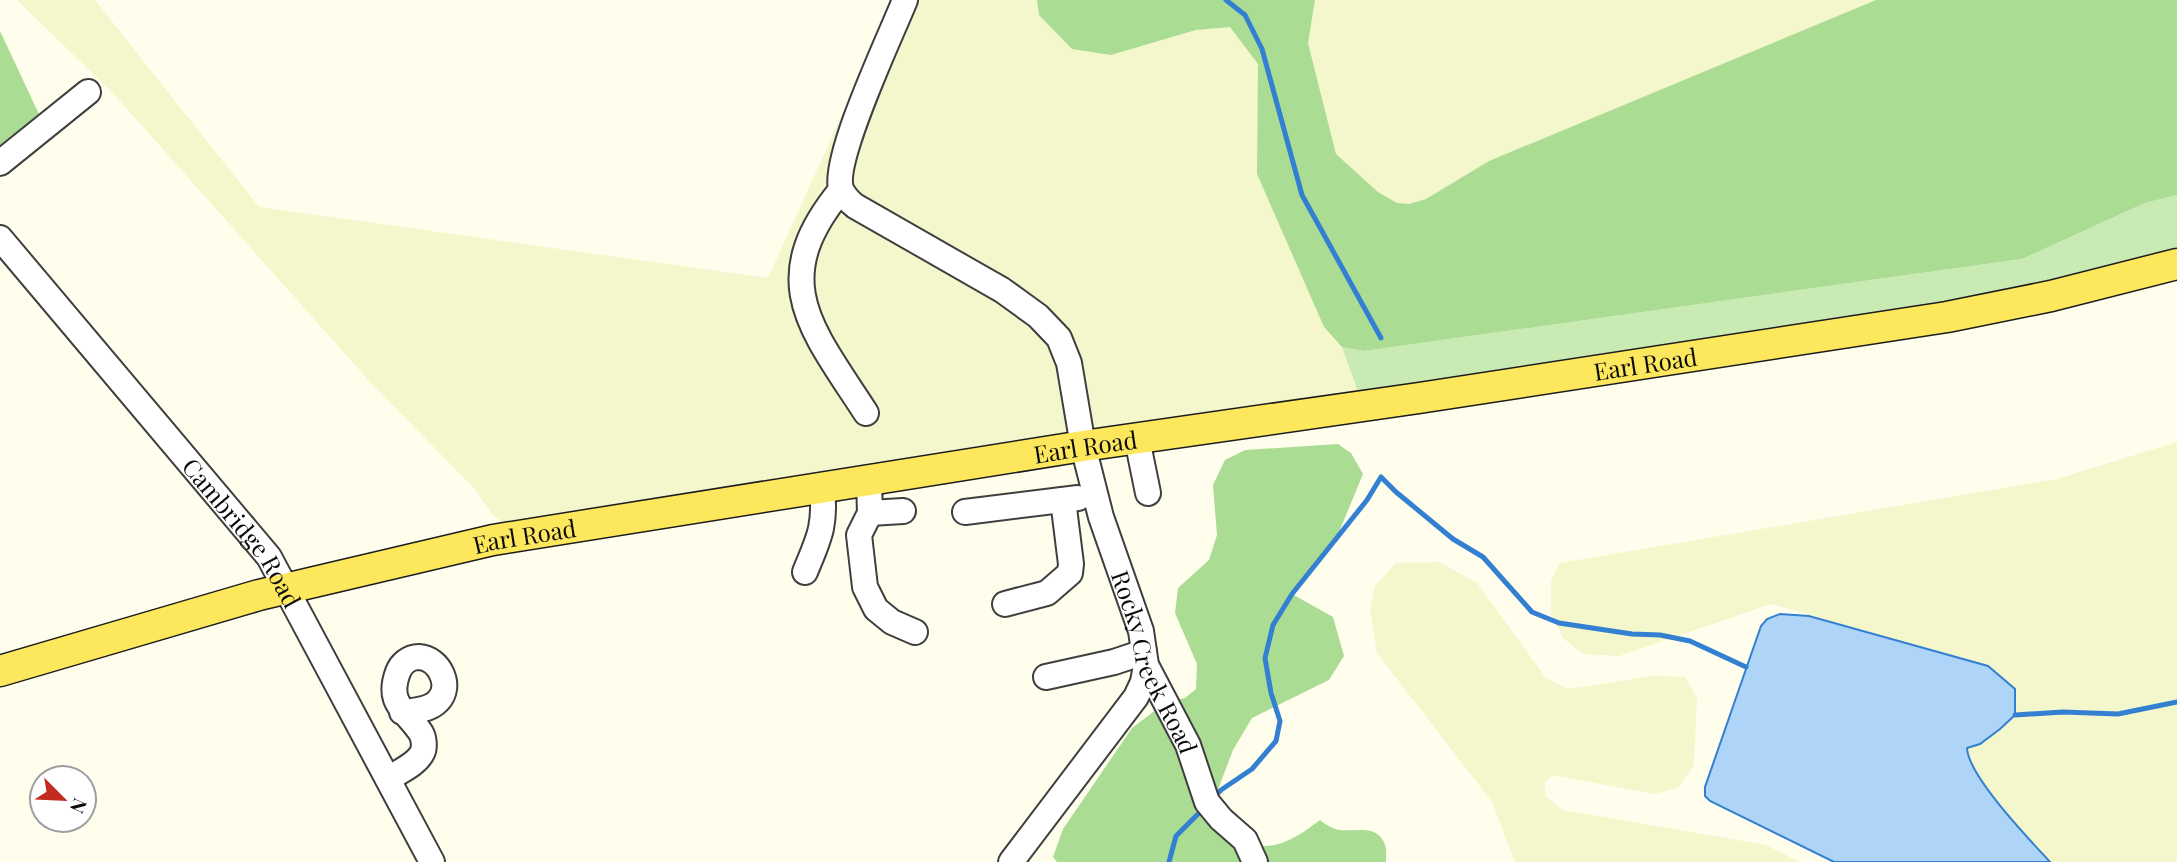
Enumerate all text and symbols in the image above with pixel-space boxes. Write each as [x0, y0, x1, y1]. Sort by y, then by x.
street label: Earl Road [1591, 340, 1699, 387]
street label: Earl Road [1031, 422, 1139, 470]
street label: Cambridge Road [176, 451, 309, 613]
street label: Earl Road [469, 511, 578, 560]
street label: Rocky Creek Road [1105, 566, 1206, 757]
north arrow [28, 764, 98, 834]
text: N [65, 795, 94, 818]

